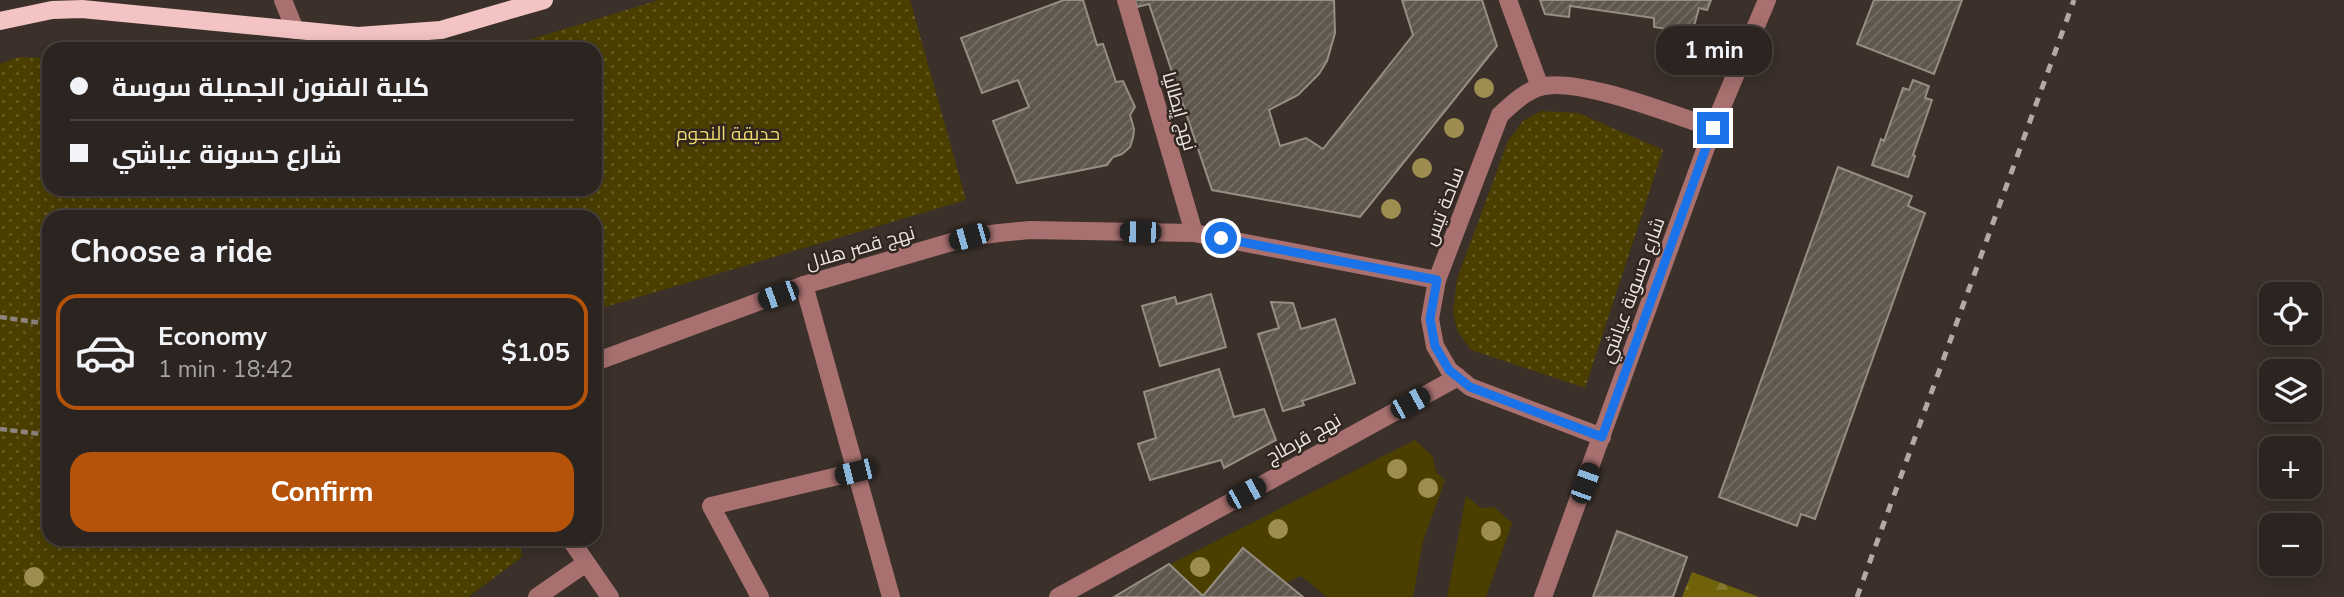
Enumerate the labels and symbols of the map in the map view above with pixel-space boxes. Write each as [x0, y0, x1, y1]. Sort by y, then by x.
callout: 1 min [1655, 26, 1771, 76]
street label: نهج إيطاليا [1155, 69, 1203, 154]
route end [1697, 112, 1729, 144]
park label: حديقة النجوم [676, 121, 780, 147]
street label: ساحة تيس [1417, 163, 1471, 249]
street label: شارع حسونة عياشي [1594, 214, 1672, 367]
street label: نهج قصر هلال [803, 220, 918, 276]
car [946, 221, 993, 253]
car [1119, 221, 1162, 243]
route start [1205, 222, 1237, 254]
car [755, 278, 802, 312]
car [1387, 384, 1434, 422]
street label: نهج قرطاج [1261, 408, 1346, 470]
car [833, 457, 878, 487]
car [1568, 460, 1603, 506]
car [1223, 474, 1270, 512]

